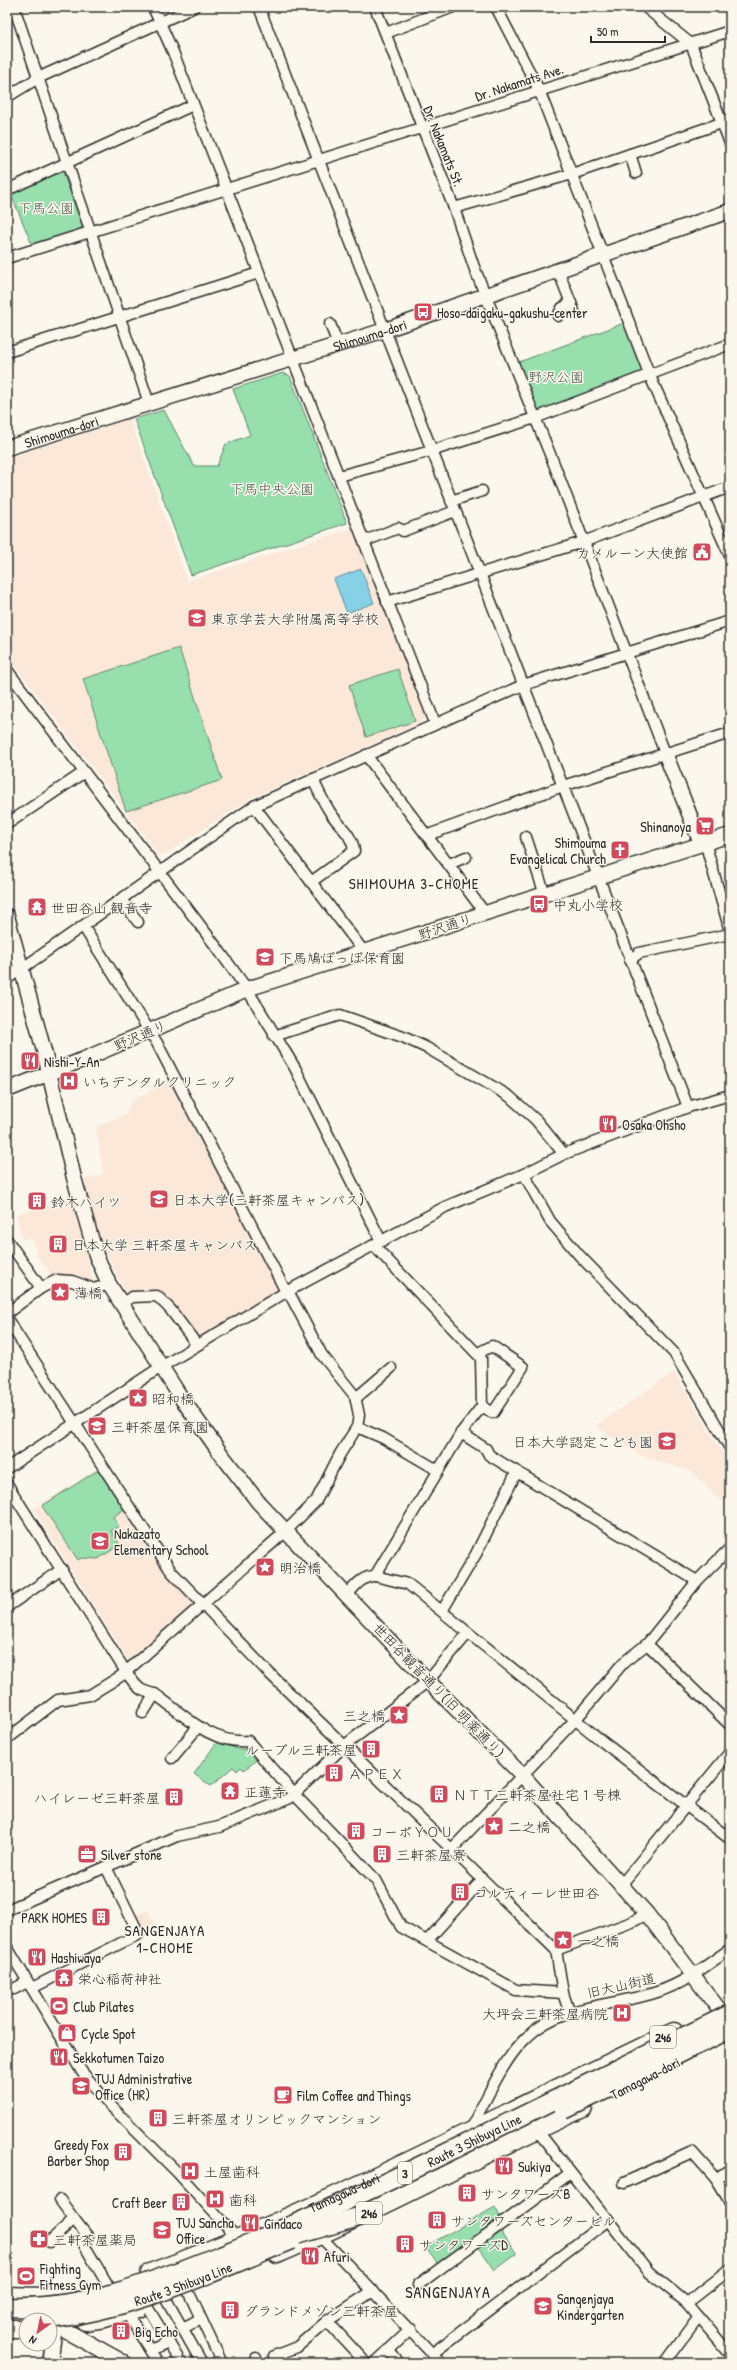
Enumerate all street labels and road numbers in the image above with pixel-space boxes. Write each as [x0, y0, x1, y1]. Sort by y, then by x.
street label: Dr. Nakamats Ave. [472, 59, 566, 105]
street label: Dr. Nakamats St. [419, 103, 469, 189]
street label: Shimouma-dori [330, 314, 409, 355]
street label: Shimouma-dori [22, 411, 101, 451]
street label: 野沢通り [415, 908, 475, 944]
street label: 野沢通り [111, 1015, 169, 1055]
street label: 世田谷観音通り(旧 明薬通り) [369, 1618, 509, 1762]
street label: 旧大山街道 [585, 1968, 657, 2002]
road number: 246 [650, 2026, 676, 2048]
street label: Tamagawa-dori [607, 2052, 684, 2105]
street label: Route 3 Shibuya Line [424, 2108, 524, 2171]
road number: 3 [398, 2162, 412, 2184]
street label: Tamagawa-dori [305, 2167, 382, 2216]
road number: 246 [356, 2202, 382, 2224]
street label: Route 3 Shibuya Line [132, 2256, 235, 2310]

